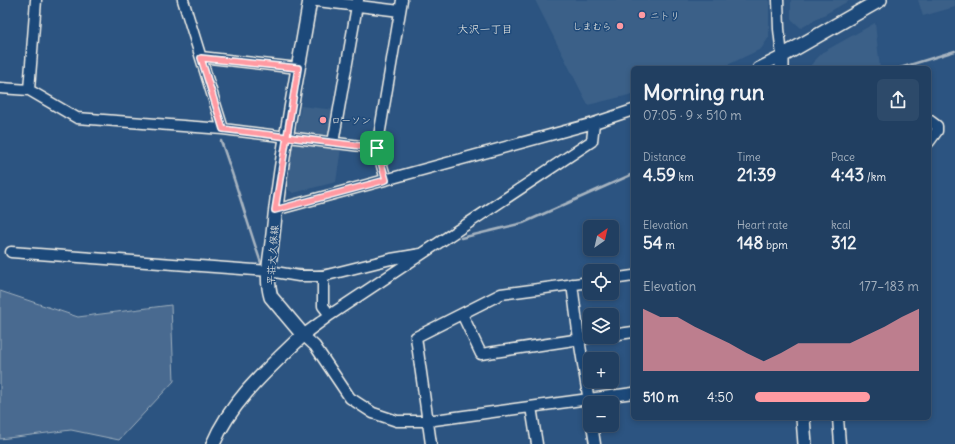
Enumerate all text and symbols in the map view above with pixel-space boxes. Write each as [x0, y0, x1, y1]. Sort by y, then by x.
place label: ニトリ [650, 9, 680, 22]
marker: ニトリ [637, 10, 647, 20]
place label: しまむら [572, 20, 612, 33]
marker: しまむら [615, 21, 625, 31]
district label: 大沢一丁目 [458, 22, 513, 36]
text: Morning run [643, 78, 765, 106]
button: share [877, 79, 919, 121]
text: 07:05 · 9 × 510 m [643, 107, 742, 124]
place label: ローソン [331, 114, 371, 127]
marker: ローソン [318, 115, 328, 125]
pin [360, 131, 394, 165]
icon: arrive [366, 137, 388, 159]
text: Distance [643, 150, 686, 164]
text: Time [737, 150, 761, 164]
text: Pace [831, 150, 855, 164]
text: 4.59 [643, 164, 676, 186]
text: 21:39 [737, 164, 776, 186]
text: 4:43 [831, 164, 864, 186]
text: km [676, 170, 694, 184]
text: /km [864, 170, 886, 184]
text: Elevation [643, 218, 688, 232]
text: Heart rate [737, 218, 788, 232]
text: kcal [831, 218, 851, 232]
north arrow [583, 220, 619, 256]
map controls [583, 220, 619, 432]
street label: 平荘大久保線 [264, 225, 281, 285]
text: 54 [643, 232, 663, 254]
text: 148 [737, 232, 763, 254]
text: 312 [831, 232, 857, 254]
text: m [663, 238, 675, 252]
text: bpm [763, 238, 788, 252]
button: locate [583, 264, 619, 300]
text: Elevation [643, 278, 696, 295]
text: 177–183 m [859, 278, 919, 295]
button: layers [583, 308, 619, 344]
button: + [583, 352, 619, 388]
text: 510 m [643, 389, 679, 406]
text: 4:50 [707, 389, 733, 406]
button: − [583, 396, 619, 432]

